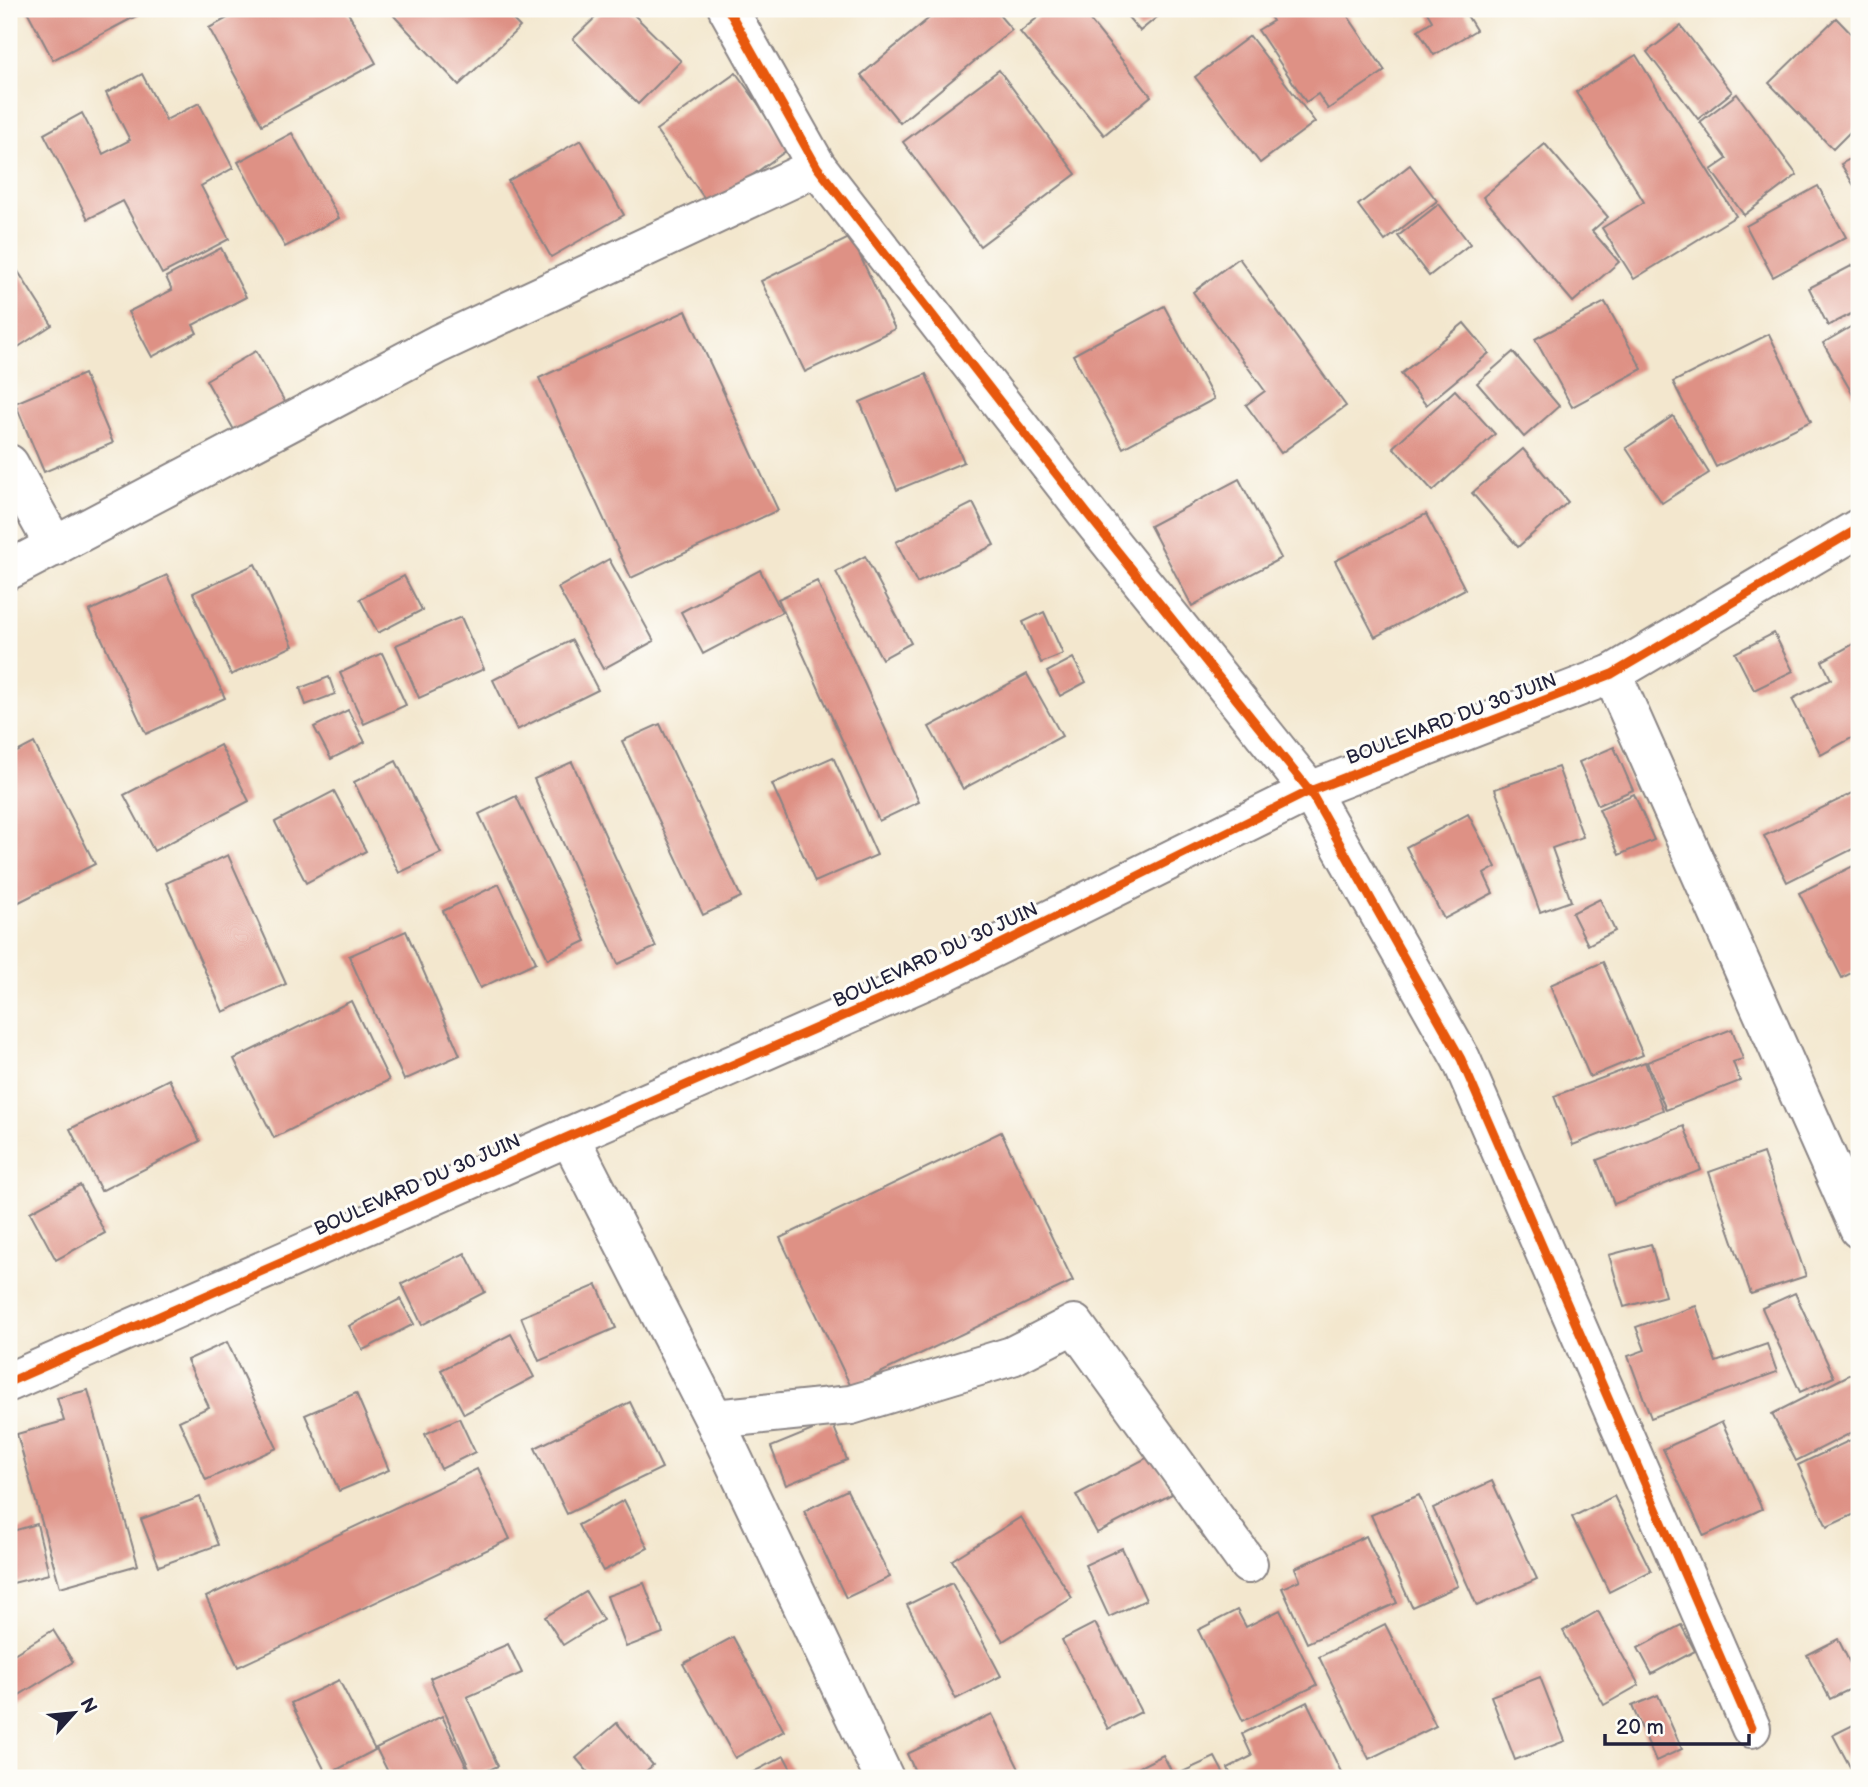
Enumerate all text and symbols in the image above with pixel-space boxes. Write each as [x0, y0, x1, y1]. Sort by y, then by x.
street label: BOULEVARD DU 30 JUIN [1343, 669, 1560, 770]
street label: BOULEVARD DU 30 JUIN [830, 898, 1042, 1013]
street label: BOULEVARD DU 30 JUIN [311, 1129, 524, 1241]
north arrow [38, 1678, 108, 1748]
text: N [74, 1694, 101, 1718]
scale bar [1605, 1703, 1749, 1747]
text: 20 m [1616, 1715, 1664, 1740]

